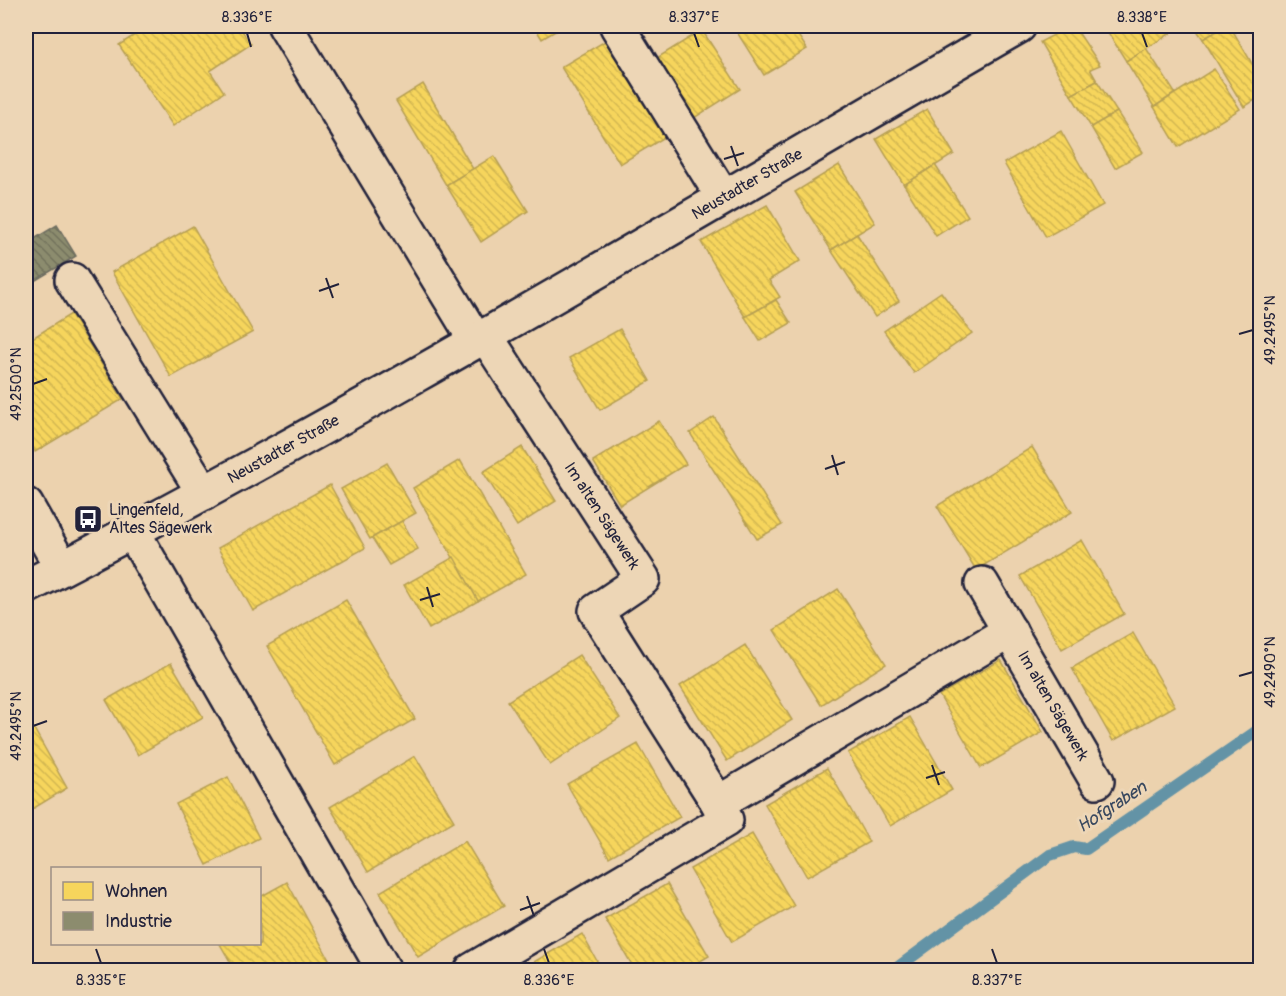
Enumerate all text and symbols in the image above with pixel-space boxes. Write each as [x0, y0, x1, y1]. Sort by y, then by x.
text: 8.336°E [222, 8, 273, 27]
text: 8.337°E [669, 8, 719, 27]
text: 8.338°E [1117, 8, 1167, 27]
street label: Neustadter Straße [688, 144, 806, 224]
text: 49.2495°N [1261, 295, 1280, 365]
text: 49.2500°N [7, 347, 26, 421]
street label: Neustadter Straße [224, 410, 343, 488]
street label: Im alten Sägewerk [560, 459, 644, 574]
place label: Lingenfeld, Altes Sägewerk [109, 500, 212, 538]
bus stop icon: Lingenfeld, Altes Sägewerk [72, 503, 104, 535]
text: 49.2490°N [1261, 636, 1280, 708]
street label: Im alten Sägewerk [1013, 647, 1093, 765]
text: 49.2495°N [7, 691, 26, 761]
water label: Hofgraben [1073, 776, 1152, 838]
legend [51, 867, 261, 945]
text: Wohnen [105, 880, 167, 903]
text: Industrie [105, 910, 172, 933]
text: 8.335°E [76, 971, 126, 990]
text: 8.336°E [524, 971, 575, 990]
text: 8.337°E [972, 971, 1022, 990]

